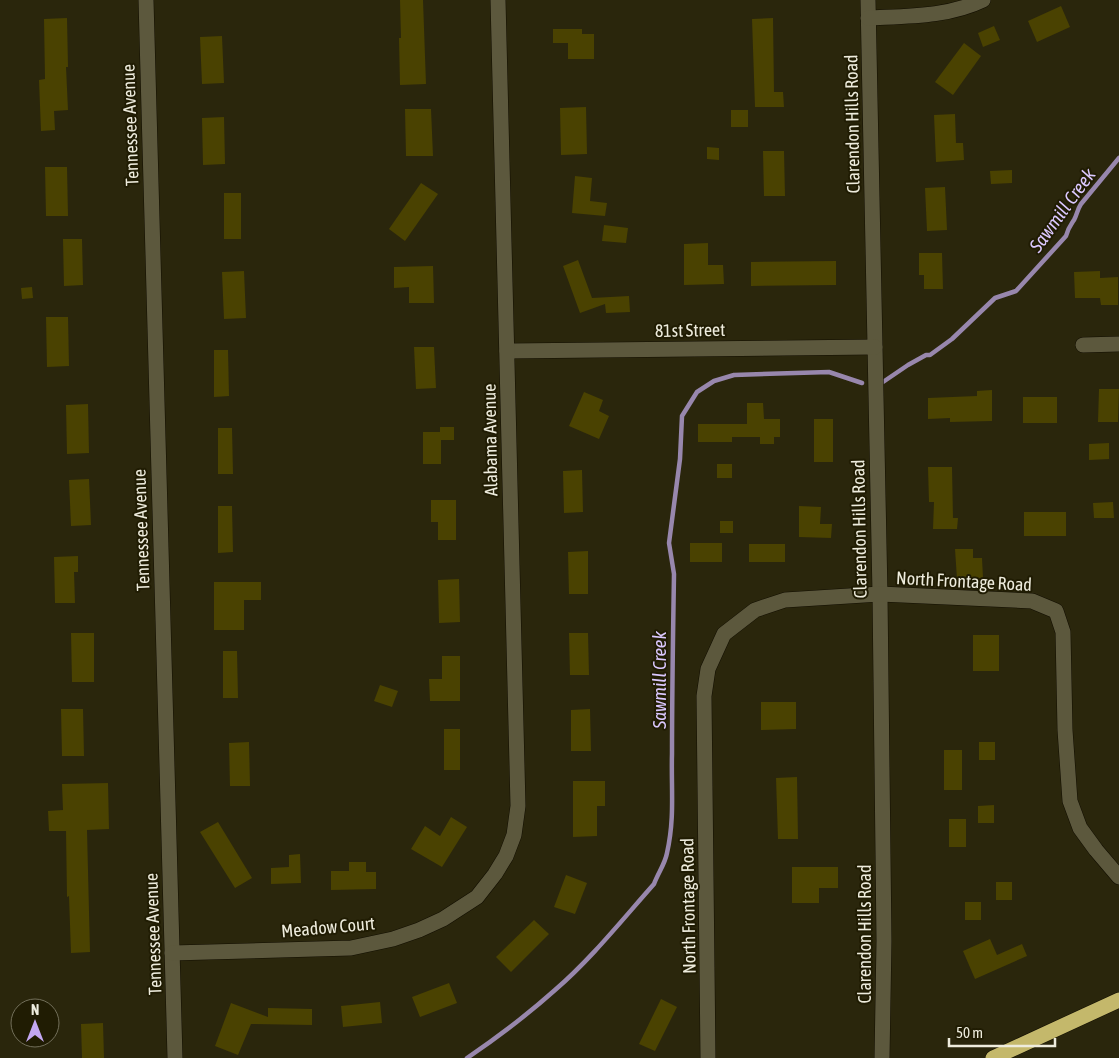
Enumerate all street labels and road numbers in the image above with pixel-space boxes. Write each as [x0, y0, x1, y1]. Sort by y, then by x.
street label: Clarendon Hills Road [840, 54, 864, 194]
street label: Tennessee Avenue [117, 64, 143, 186]
street label: 81st Street [655, 319, 725, 341]
street label: Alabama Avenue [479, 384, 501, 496]
street label: Clarendon Hills Road [847, 459, 871, 599]
street label: Tennessee Avenue [128, 469, 154, 591]
street label: North Frontage Road [896, 567, 1032, 595]
street label: North Frontage Road [676, 838, 700, 974]
street label: Clarendon Hills Road [854, 865, 875, 1003]
street label: Tennessee Avenue [140, 873, 166, 995]
street label: Meadow Court [280, 912, 376, 942]

